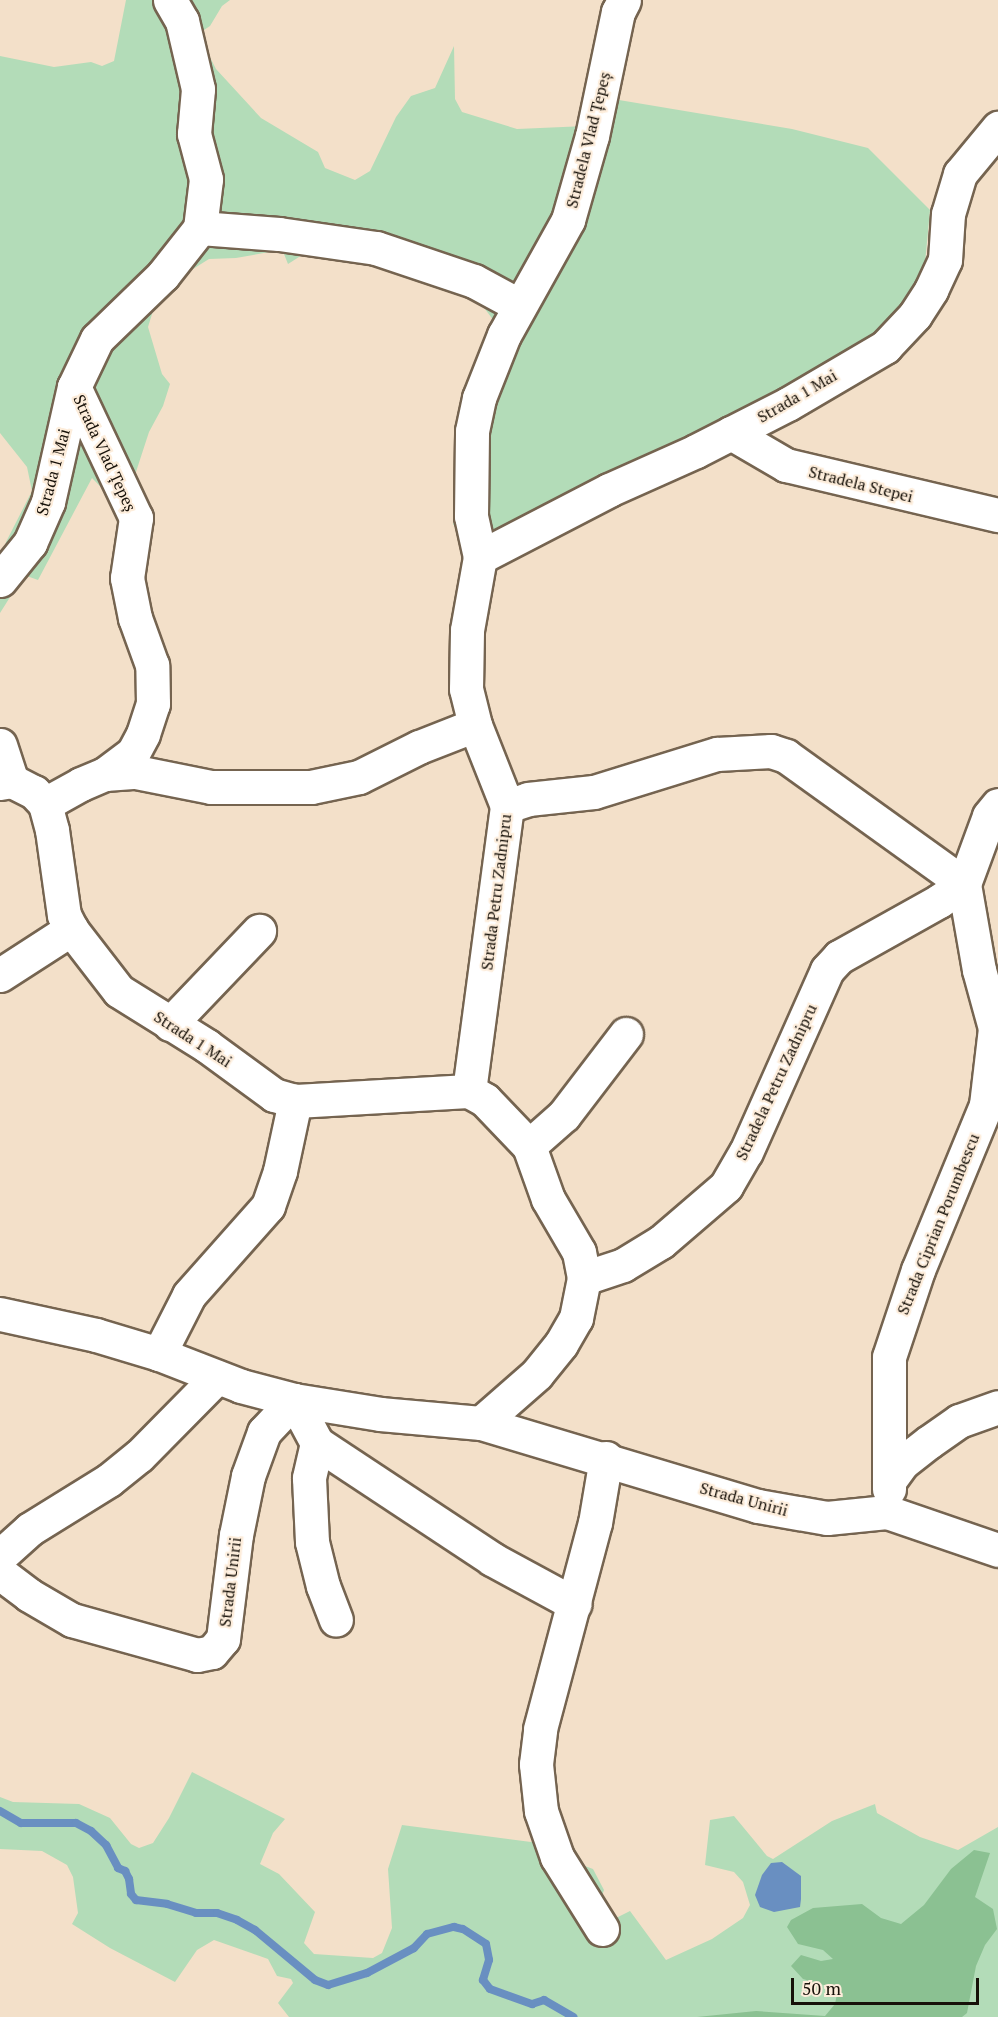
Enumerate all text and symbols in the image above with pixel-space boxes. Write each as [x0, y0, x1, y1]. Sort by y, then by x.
street label: Stradela Vlad Țepeș [562, 70, 614, 210]
street label: Strada 1 Mai [754, 365, 840, 427]
street label: Strada Vlad Țepeș [69, 391, 141, 515]
street label: Strada 1 Mai [32, 427, 74, 517]
street label: Stradela Stepei [807, 462, 915, 506]
street label: Strada Petru Zadnipru [477, 813, 515, 971]
street label: Stradela Petru Zadnipru [731, 1001, 821, 1163]
street label: Strada 1 Mai [151, 1007, 235, 1071]
street label: Strada Ciprian Porumbescu [893, 1131, 983, 1317]
street label: Strada Unirii [698, 1478, 790, 1520]
street label: Strada Unirii [215, 1536, 245, 1628]
scale bar [794, 1966, 982, 2004]
text: 50 m [802, 1976, 841, 2000]

